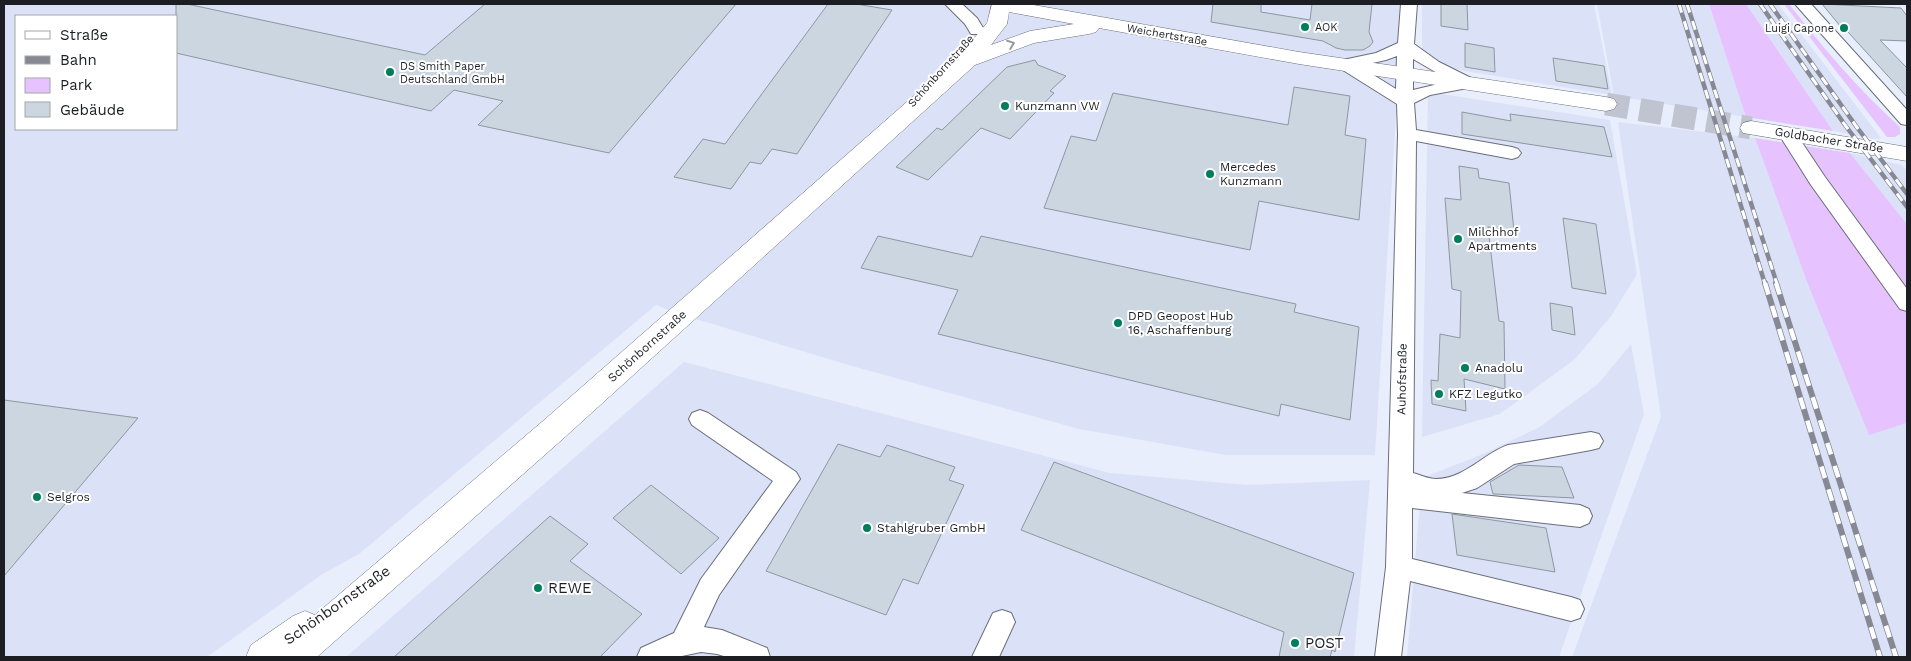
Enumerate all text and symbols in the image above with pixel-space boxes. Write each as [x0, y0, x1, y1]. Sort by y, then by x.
legend [15, 15, 178, 130]
marker: AOK [1299, 21, 1311, 33]
place label: AOK [1315, 21, 1337, 34]
street label: Weichertstraße [1126, 22, 1208, 48]
place label: Luigi Capone [1765, 22, 1834, 35]
marker: Luigi Capone [1838, 22, 1850, 34]
text: Straße [60, 26, 108, 44]
street label: Schönbornstraße [905, 32, 977, 110]
one-way arrow [1006, 39, 1015, 50]
text: Bahn [60, 51, 97, 69]
place label: DS Smith Paper Deutschland GmbH [400, 60, 505, 86]
marker: DS Smith Paper Deutschland GmbH [384, 66, 396, 78]
text: Park [60, 76, 93, 94]
place label: Kunzmann VW [1015, 99, 1100, 113]
marker: Kunzmann VW [999, 100, 1011, 112]
text: Gebäude [60, 101, 125, 119]
street label: Goldbacher Straße [1774, 125, 1884, 156]
place label: Mercedes Kunzmann [1220, 160, 1282, 188]
marker: Mercedes Kunzmann [1204, 168, 1216, 180]
place label: Milchhof Apartments [1468, 225, 1537, 253]
marker: Milchhof Apartments [1452, 233, 1464, 245]
street label: Schönbornstraße [605, 307, 689, 385]
place label: DPD Geopost Hub 16, Aschaffenburg [1128, 309, 1233, 337]
marker: DPD Geopost Hub 16, Aschaffenburg [1112, 317, 1124, 329]
street label: Auhofstraße [1394, 343, 1410, 415]
place label: Anadolu [1475, 361, 1523, 375]
marker: Anadolu [1459, 362, 1471, 374]
place label: KFZ Legutko [1449, 387, 1522, 401]
marker: KFZ Legutko [1433, 388, 1445, 400]
place label: Selgros [47, 490, 90, 504]
marker: Selgros [31, 491, 43, 503]
place label: Stahlgruber GmbH [877, 521, 986, 535]
marker: Stahlgruber GmbH [861, 522, 873, 534]
street label: Schönbornstraße [280, 562, 394, 648]
place label: REWE [548, 579, 592, 597]
marker: REWE [532, 582, 544, 594]
place label: POST [1305, 634, 1344, 652]
marker: POST [1289, 637, 1301, 649]

